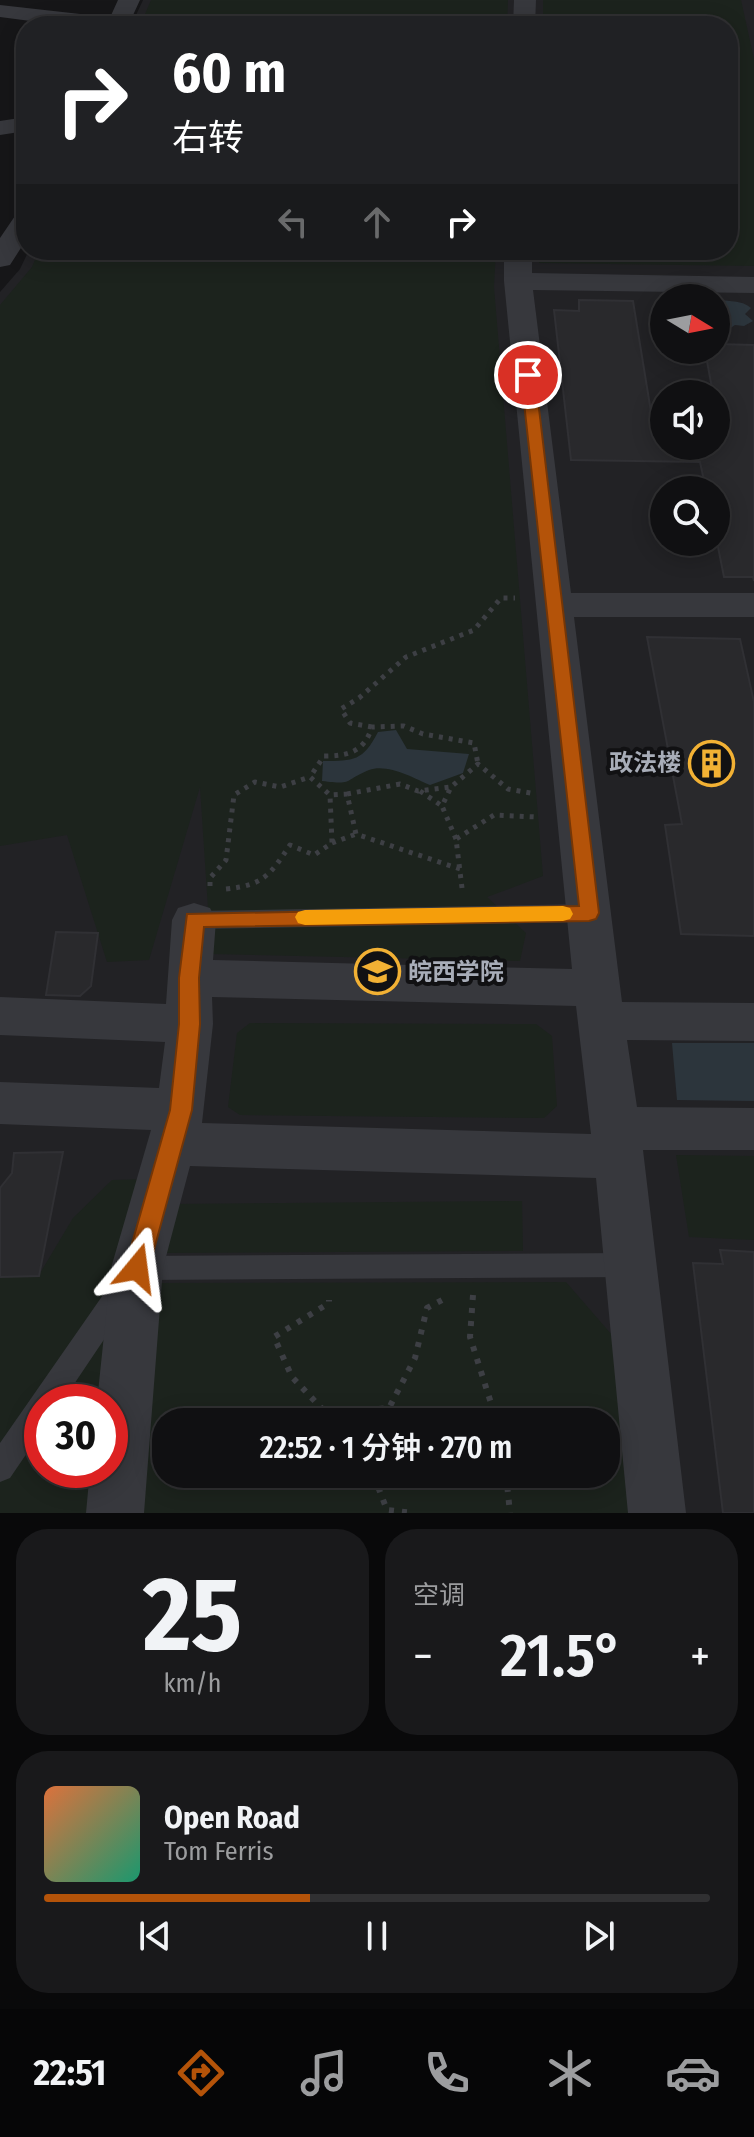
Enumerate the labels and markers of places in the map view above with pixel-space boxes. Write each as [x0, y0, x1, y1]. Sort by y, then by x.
pin [494, 341, 562, 409]
building icon: 政法楼 [688, 739, 736, 787]
place label: 政法楼 [609, 749, 681, 777]
school or university icon: 皖西学院 [353, 948, 401, 996]
place label: 皖西学院 [408, 958, 504, 986]

